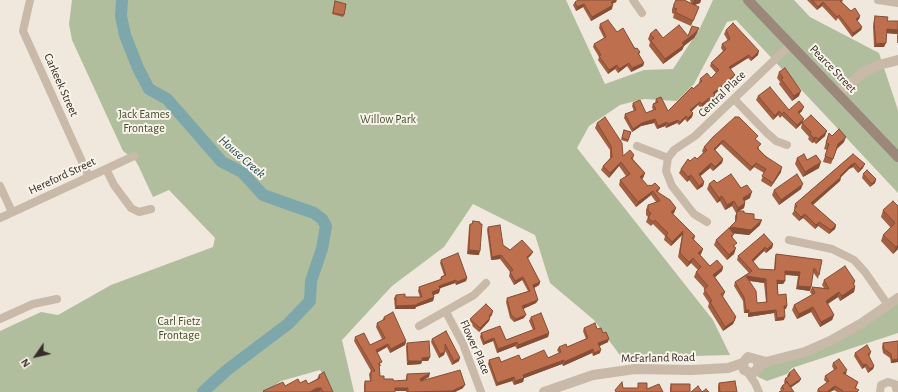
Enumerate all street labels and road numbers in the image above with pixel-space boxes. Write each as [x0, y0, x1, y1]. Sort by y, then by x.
street label: Pearce Street [807, 42, 859, 96]
street label: Carkeek Street [41, 51, 81, 119]
street label: Central Place [695, 68, 749, 120]
street label: Hereford Street [26, 154, 98, 198]
street label: Flower Place [457, 318, 493, 376]
street label: McFarland Road [621, 350, 695, 366]

